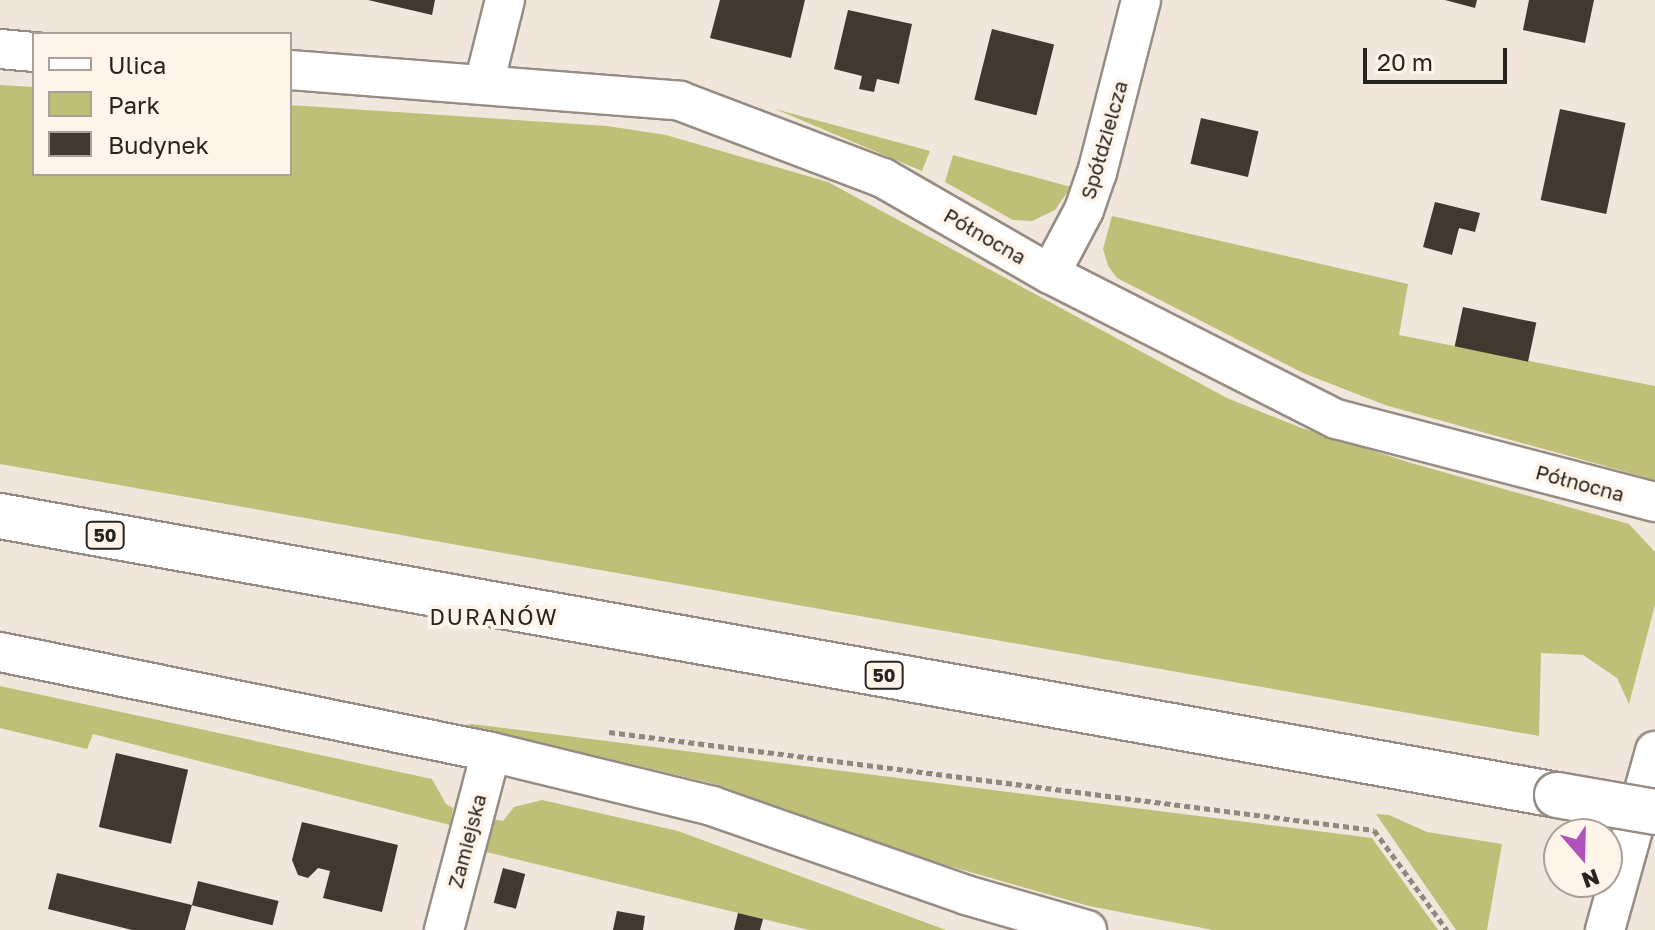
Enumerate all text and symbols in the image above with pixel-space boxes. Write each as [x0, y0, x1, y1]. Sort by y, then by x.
legend [32, 32, 292, 176]
scale bar [1367, 32, 1511, 82]
text: 20 m [1377, 47, 1433, 76]
text: Ulica [108, 50, 166, 79]
street label: Spółdzielcza [1076, 78, 1132, 202]
text: Park [108, 90, 160, 119]
text: Budynek [108, 130, 209, 159]
street label: Północna [940, 203, 1030, 269]
street label: Północna [1533, 460, 1627, 506]
road number: 50 [85, 521, 125, 549]
district label: DURANÓW [429, 604, 559, 630]
road number: 50 [864, 661, 904, 689]
street label: Zamiejska [443, 791, 491, 891]
north arrow [1543, 818, 1623, 898]
text: N [1578, 864, 1603, 895]

